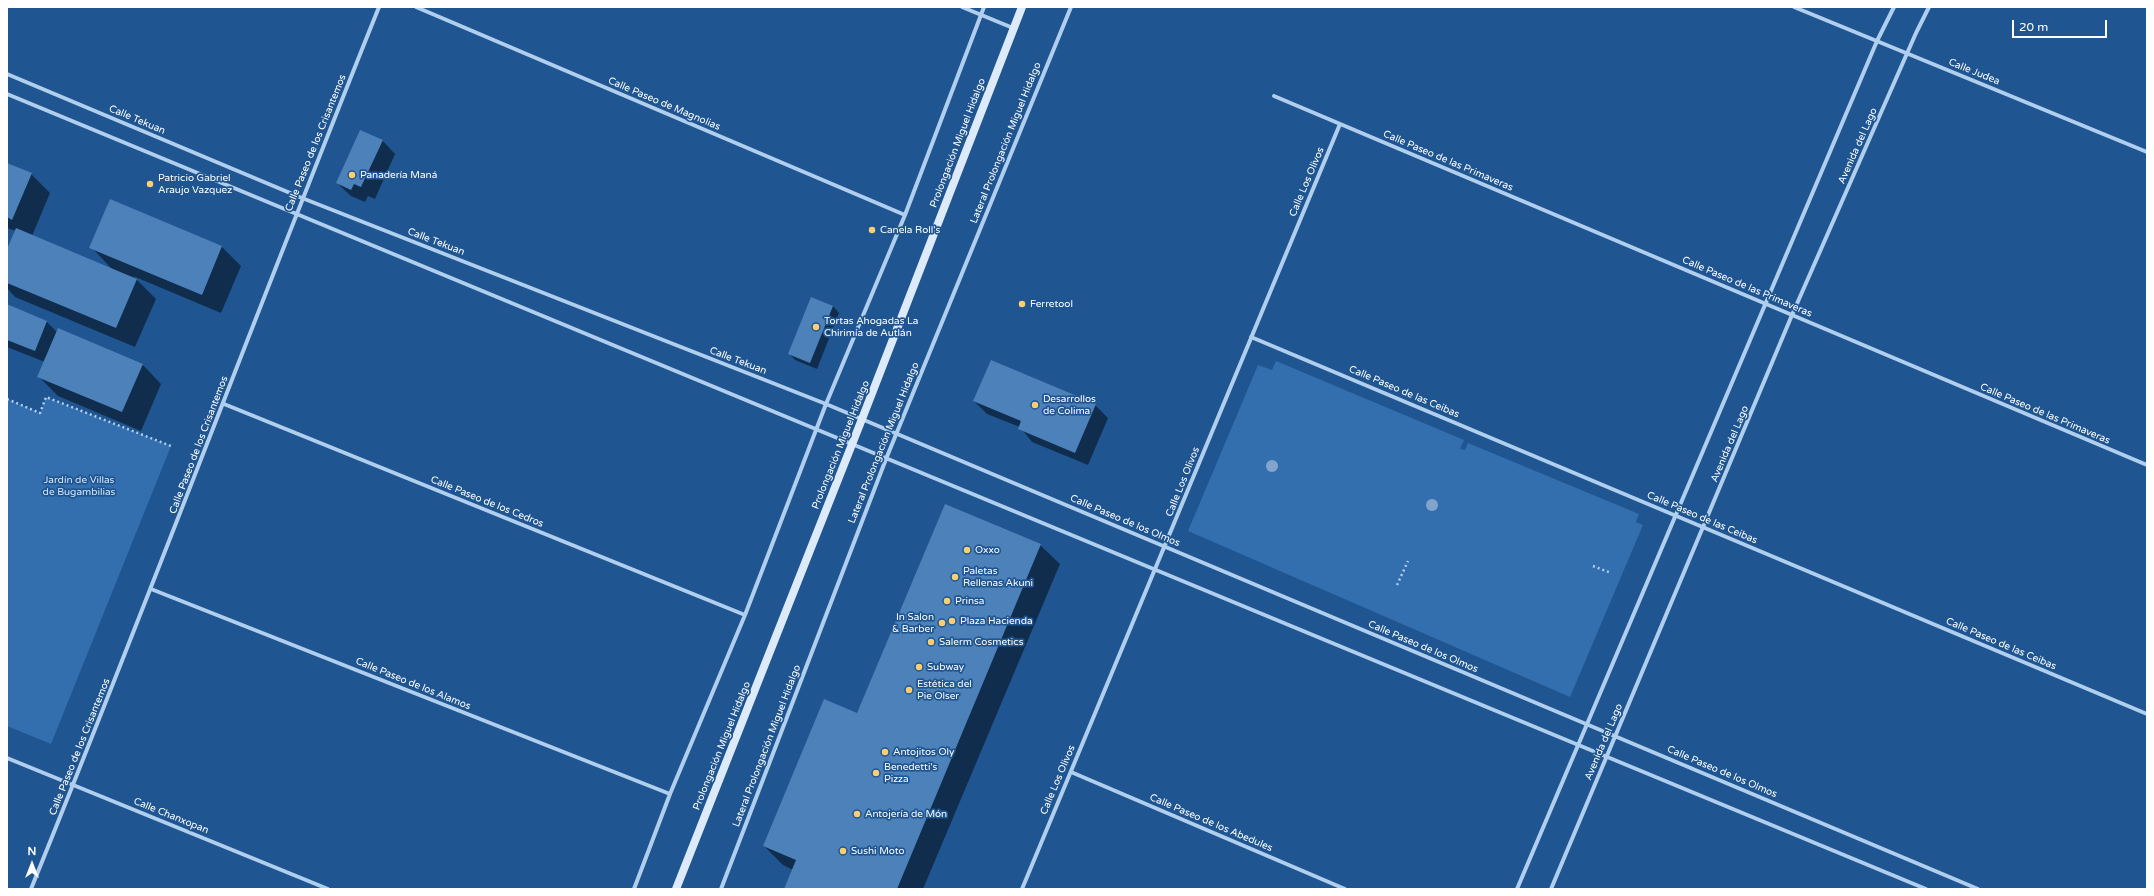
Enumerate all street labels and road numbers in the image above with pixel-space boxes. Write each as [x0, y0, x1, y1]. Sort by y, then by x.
street label: Calle Judea [1947, 56, 2001, 88]
street label: Lateral Prolongación Miguel Hidalgo [968, 61, 1044, 225]
street label: Calle Paseo de los Crisantemos [283, 73, 349, 213]
street label: Calle Paseo de Magnolias [606, 75, 722, 133]
street label: Prolongación Miguel Hidalgo [928, 77, 988, 209]
street label: Calle Tekuan [107, 103, 167, 137]
street label: Avenida del Lago [1836, 106, 1880, 186]
street label: Calle Paseo de las Primaveras [1381, 128, 1515, 194]
street label: Calle Los Olivos [1287, 146, 1327, 218]
street label: Calle Tekuan [406, 226, 466, 258]
street label: Calle Paseo de las Primaveras [1680, 254, 1814, 320]
street label: Calle Tekuan [708, 345, 768, 377]
street label: Lateral Prolongación Miguel Hidalgo [846, 361, 922, 525]
street label: Calle Paseo de las Ceibas [1347, 363, 1461, 421]
street label: Calle Paseo de los Crisantemos [167, 374, 231, 516]
street label: Prolongación Miguel Hidalgo [810, 379, 872, 511]
street label: Calle Paseo de las Primaveras [1978, 381, 2112, 447]
street label: Avenida del Lago [1708, 404, 1752, 484]
street label: Calle Los Olivos [1164, 445, 1202, 519]
street label: Calle Paseo de los Cedros [429, 474, 545, 530]
street label: Calle Paseo de las Ceibas [1645, 489, 1759, 547]
street label: Calle Paseo de los Olmos [1068, 492, 1182, 550]
street label: Calle Paseo de las Ceibas [1944, 615, 2058, 673]
street label: Calle Paseo de los Olmos [1366, 618, 1480, 676]
street label: Calle Paseo de los Alamos [354, 655, 472, 713]
street label: Lateral Prolongación Miguel Hidalgo [730, 663, 804, 829]
street label: Calle Paseo de los Crisantemos [47, 677, 113, 817]
street label: Prolongación Miguel Hidalgo [691, 680, 753, 812]
street label: Avenida del Lago [1582, 702, 1626, 782]
street label: Calle Paseo de los Olmos [1665, 743, 1779, 801]
street label: Calle Los Olivos [1038, 744, 1078, 816]
street label: Calle Paseo de los Abedules [1148, 792, 1274, 854]
street label: Calle Chanxopan [132, 795, 210, 837]

